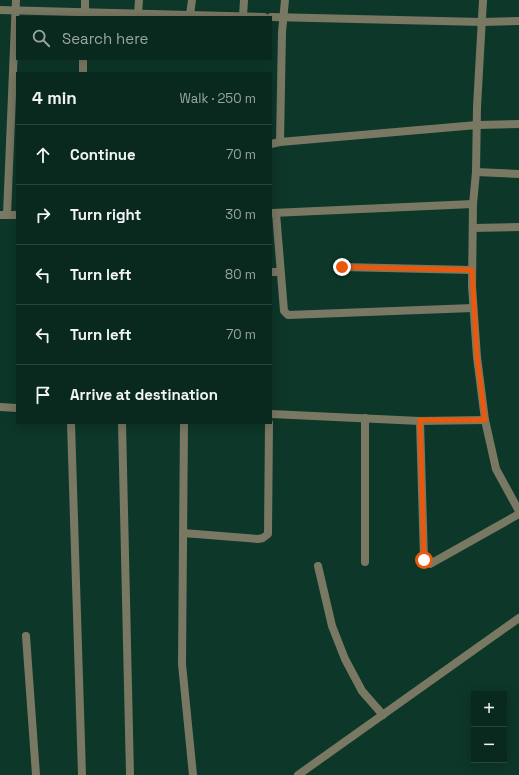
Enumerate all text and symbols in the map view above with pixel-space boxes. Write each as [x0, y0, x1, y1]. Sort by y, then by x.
search box [16, 16, 272, 60]
icon: search [30, 27, 52, 49]
text: Search here [62, 29, 148, 48]
text: 4 min [32, 87, 77, 109]
text: Walk · 250 m [180, 90, 256, 107]
icon: ahead [32, 144, 54, 166]
text: Continue [70, 145, 136, 164]
text: 70 m [226, 146, 256, 163]
icon: right [32, 204, 54, 226]
text: Turn right [70, 205, 141, 224]
text: 30 m [225, 206, 256, 223]
route end [333, 258, 351, 276]
icon: left [32, 264, 54, 286]
text: Turn left [70, 265, 132, 284]
text: 80 m [225, 266, 256, 283]
icon: left [32, 324, 54, 346]
text: Turn left [70, 325, 132, 344]
text: 70 m [226, 326, 256, 343]
icon: arrive [32, 384, 54, 406]
text: Arrive at destination [70, 385, 218, 404]
route start [415, 551, 433, 569]
map controls [471, 691, 507, 763]
button: + [471, 691, 507, 727]
button: − [471, 727, 507, 763]

